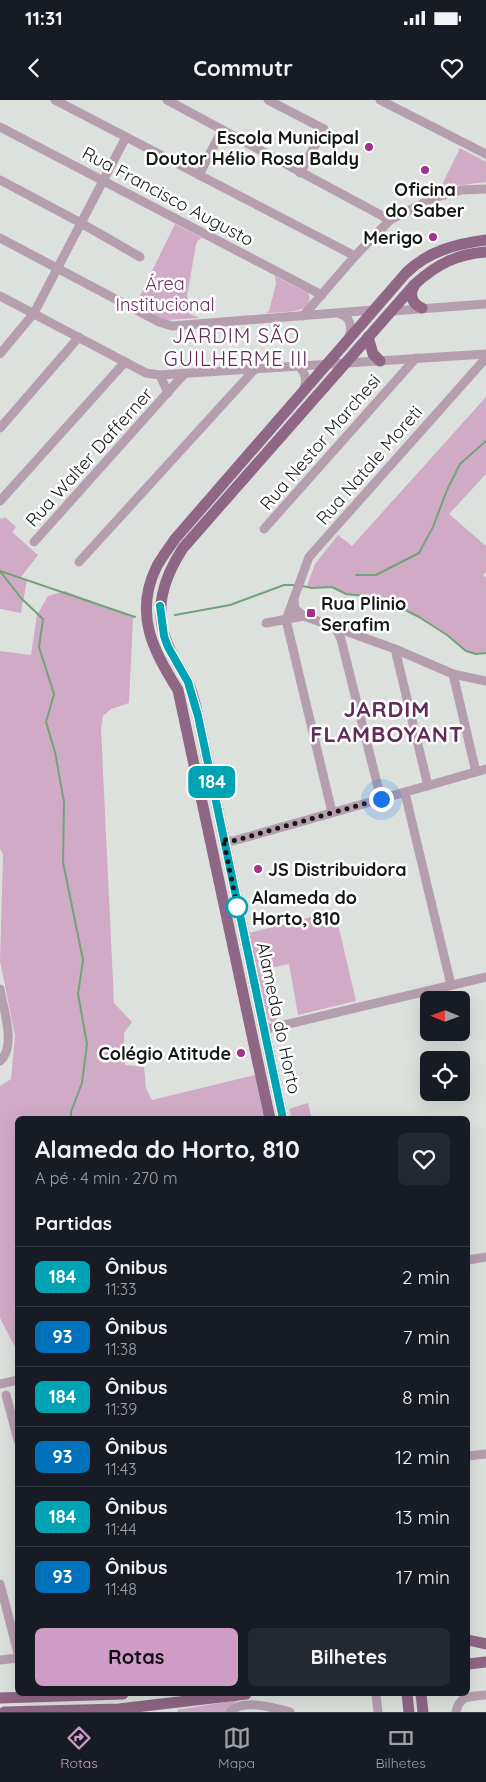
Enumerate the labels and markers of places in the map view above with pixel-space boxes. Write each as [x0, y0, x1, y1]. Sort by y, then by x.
place label: Escola Municipal Doutor Hélio Rosa Baldy [146, 126, 359, 170]
marker: Escola Municipal Doutor Hélio Rosa Baldy [363, 141, 375, 153]
marker: Oficina do Saber [419, 164, 431, 176]
place label: Oficina do Saber [385, 178, 465, 222]
place label: Merigo [363, 226, 423, 249]
marker: Merigo [427, 231, 439, 243]
place label: Rua Plinio Serafim [321, 592, 406, 636]
marker: Rua Plinio Serafim [305, 607, 317, 619]
place label: JS Distribuidora [268, 858, 407, 881]
marker: JS Distribuidora [252, 863, 264, 875]
place label: Alameda do Horto, 810 [252, 886, 357, 930]
marker: Alameda do Horto, 810 [226, 896, 248, 918]
place label: Colégio Atitude [98, 1042, 231, 1065]
marker: Colégio Atitude [235, 1047, 247, 1059]

